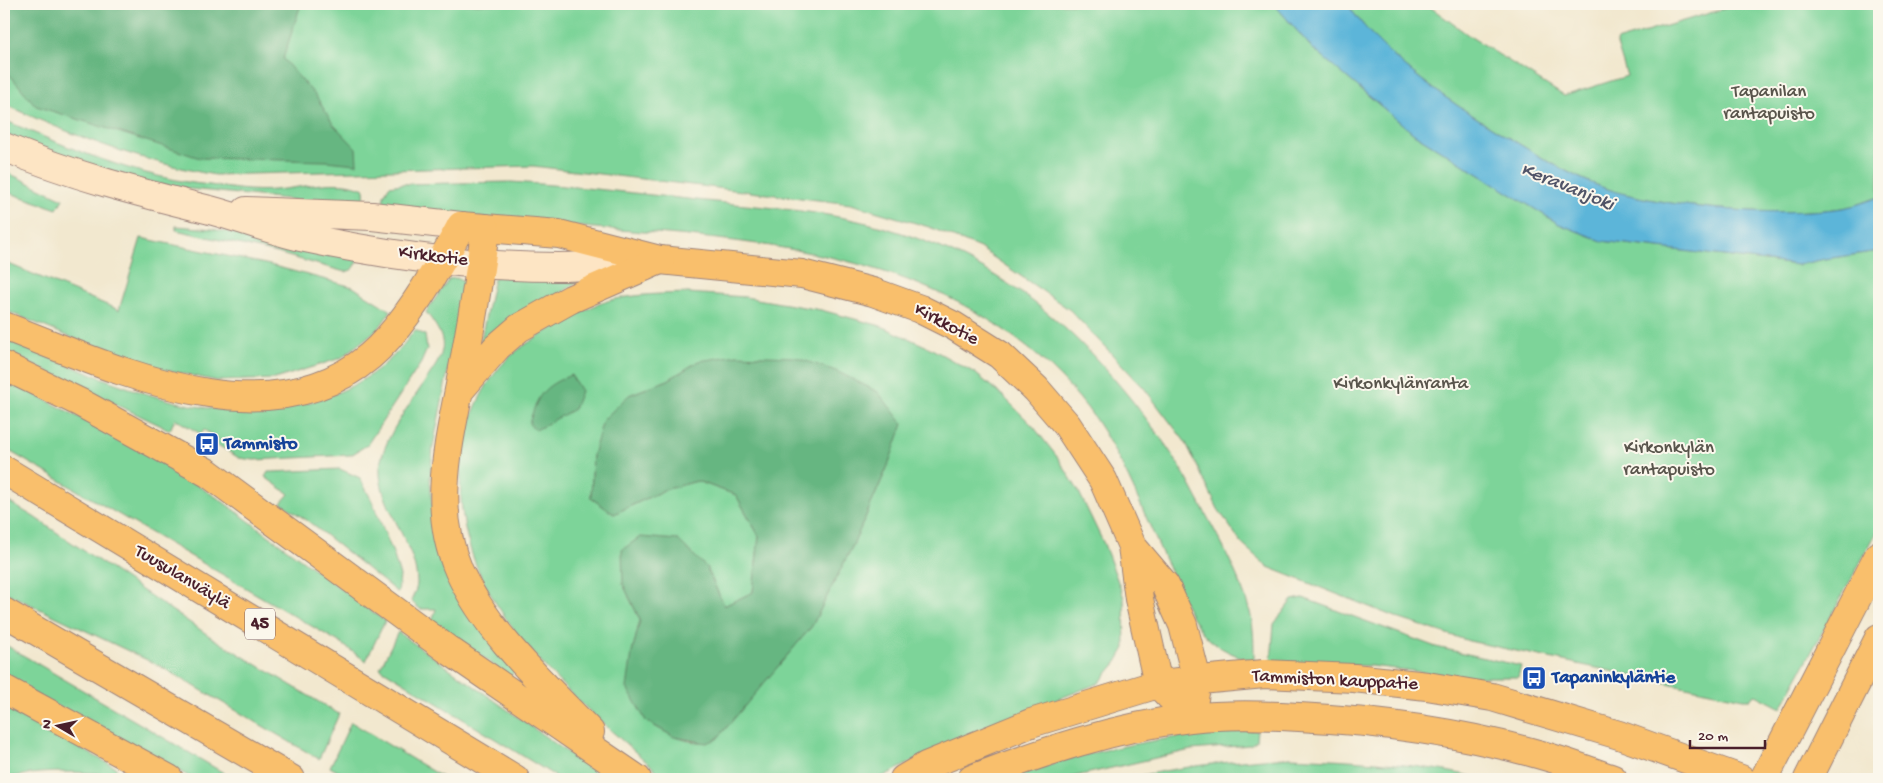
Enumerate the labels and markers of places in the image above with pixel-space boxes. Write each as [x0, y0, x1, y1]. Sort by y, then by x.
bus stop icon: Tammisto [194, 431, 220, 457]
place label: Tammisto [222, 433, 298, 456]
bus stop icon: Tapaninkyläntie [1521, 665, 1547, 691]
place label: Tapaninkyläntie [1550, 667, 1676, 690]

